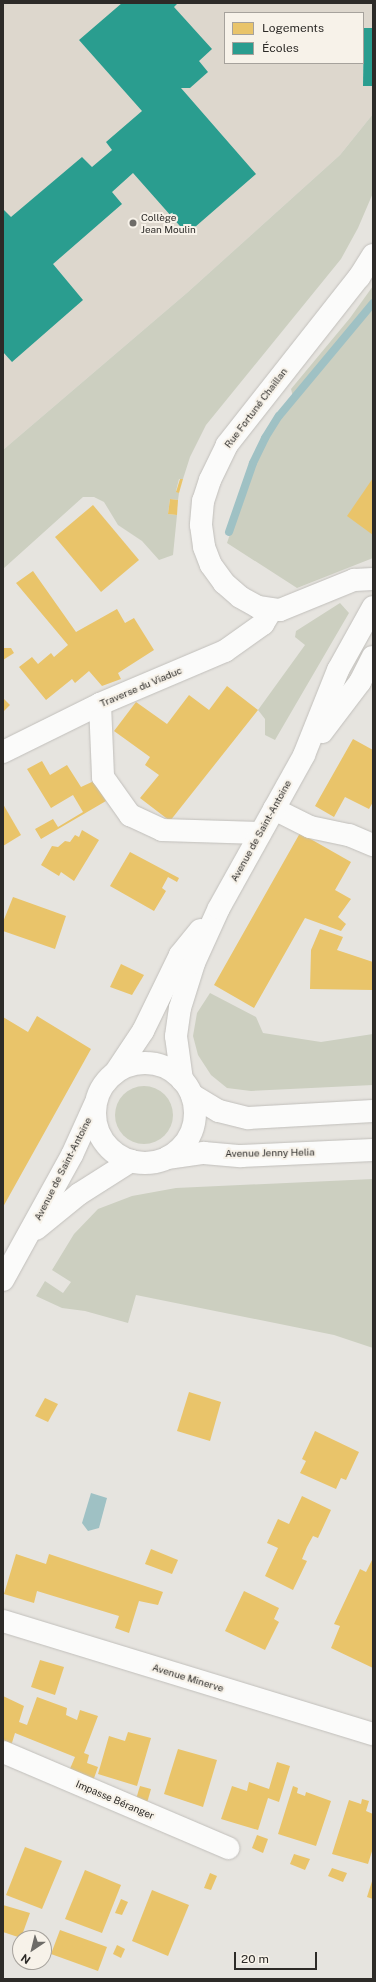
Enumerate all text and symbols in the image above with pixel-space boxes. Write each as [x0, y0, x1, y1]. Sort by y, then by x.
legend [224, 12, 364, 64]
text: Logements [262, 21, 324, 35]
text: Écoles [262, 41, 299, 55]
place label: Collège Jean Moulin [141, 211, 196, 234]
marker: Collège Jean Moulin [128, 218, 138, 228]
street label: Rue Fortuné Chaillan [222, 366, 290, 450]
street label: Traverse du Viaduc [98, 664, 184, 710]
street label: Avenue de Saint-Antoine [228, 778, 294, 884]
street label: Avenue de Saint-Antoine [32, 1115, 94, 1223]
street label: Avenue Jenny Helia [225, 1146, 315, 1160]
street label: Avenue Minerve [151, 1661, 225, 1695]
street label: Impasse Béranger [74, 1778, 156, 1822]
north arrow [12, 1930, 52, 1970]
scale bar [236, 1944, 319, 1970]
text: N [19, 1952, 33, 1966]
text: 20 m [241, 1952, 269, 1966]

